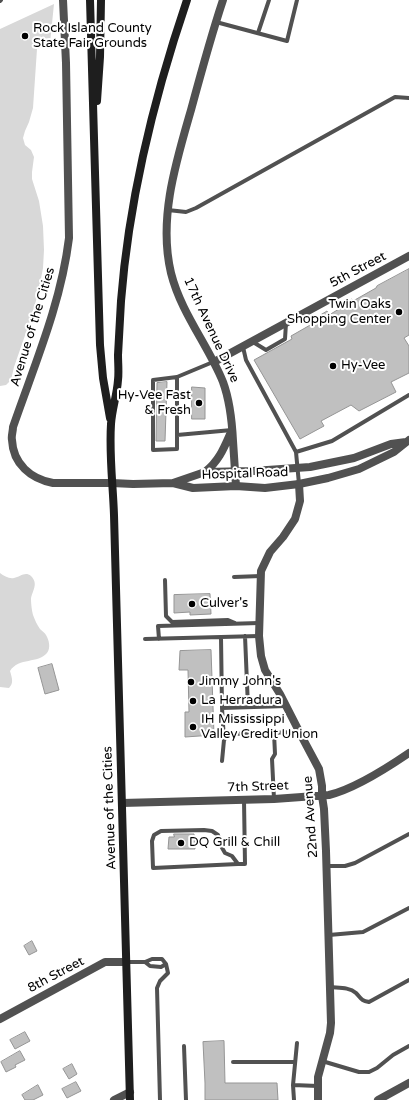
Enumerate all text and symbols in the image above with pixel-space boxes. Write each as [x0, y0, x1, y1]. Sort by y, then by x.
place label: Rock Island County State Fair Grounds [33, 21, 152, 52]
marker: Rock Island County State Fair Grounds [20, 31, 30, 41]
street label: 5th Street [327, 249, 389, 291]
street label: Avenue of the Cities [7, 266, 59, 388]
street label: 17th Avenue Drive [180, 275, 242, 385]
place label: Twin Oaks Shopping Center [287, 297, 391, 328]
marker: Twin Oaks Shopping Center [394, 307, 404, 317]
place label: Hy-Vee [341, 358, 385, 374]
marker: Hy-Vee [328, 361, 338, 371]
place label: Hy-Vee Fast & Fresh [118, 388, 191, 419]
marker: Hy-Vee Fast & Fresh [194, 398, 204, 408]
street label: Hospital Road [201, 465, 289, 483]
place label: Culver's [200, 596, 248, 612]
marker: Culver's [187, 599, 197, 609]
place label: Jimmy John's [199, 674, 281, 690]
marker: Jimmy John's [186, 677, 196, 687]
place label: La Herradura [201, 693, 282, 709]
marker: La Herradura [188, 696, 198, 706]
place label: IH Mississippi Valley Credit Union [201, 712, 318, 743]
marker: IH Mississippi Valley Credit Union [188, 722, 198, 732]
street label: Avenue of the Cities [100, 746, 120, 870]
street label: 22nd Avenue [300, 775, 322, 859]
street label: 7th Street [227, 778, 289, 796]
place label: DQ Grill & Chill [189, 835, 280, 851]
marker: DQ Grill & Chill [176, 838, 186, 848]
street label: 8th Street [25, 954, 87, 996]

